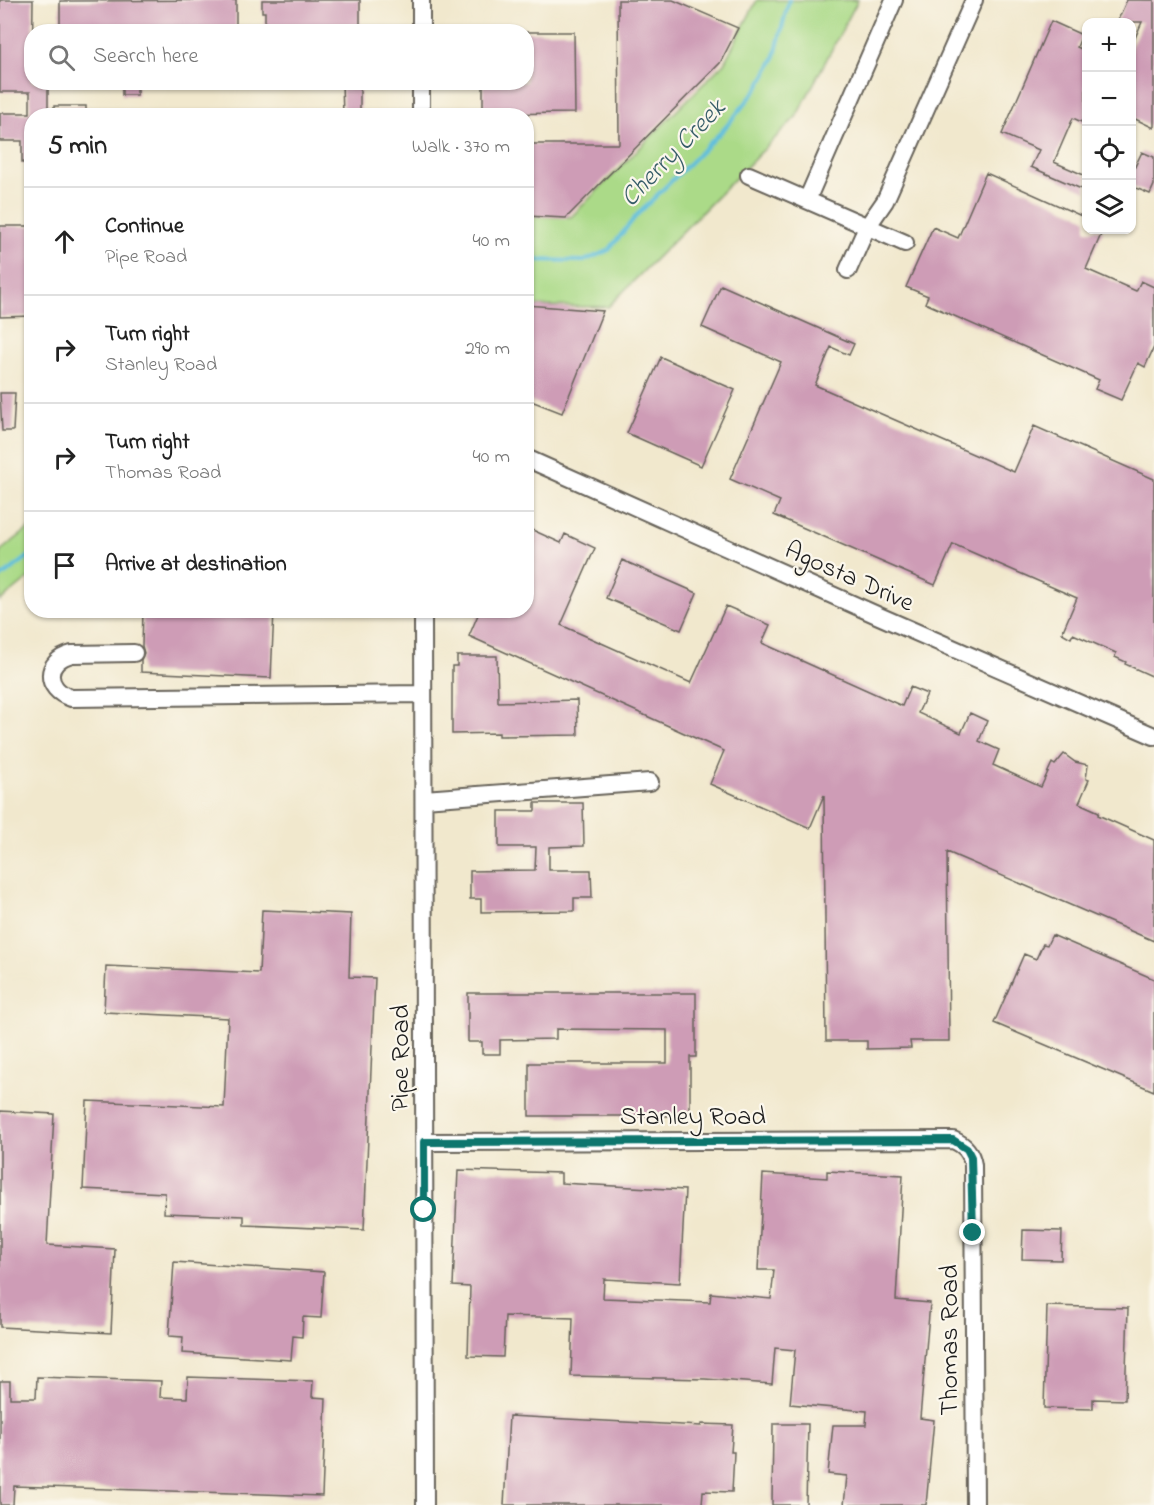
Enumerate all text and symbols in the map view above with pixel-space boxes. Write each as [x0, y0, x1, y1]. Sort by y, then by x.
map controls [1082, 18, 1136, 234]
button: + [1082, 18, 1136, 72]
search box [24, 24, 534, 90]
icon: search [45, 41, 78, 74]
text: Search here [93, 41, 198, 73]
button: − [1082, 72, 1136, 126]
water label: Cherry Creek [612, 90, 736, 217]
button: locate [1082, 126, 1136, 180]
text: 5 min [48, 128, 107, 166]
text: Walk · 370 m [412, 133, 510, 162]
button: layers [1082, 180, 1136, 234]
text: Continue [105, 211, 184, 243]
icon: ahead [48, 225, 81, 258]
text: 40 m [473, 227, 510, 256]
text: Pipe Road [105, 243, 187, 272]
text: Turn right [105, 319, 190, 351]
icon: right [48, 333, 81, 366]
text: 290 m [465, 335, 510, 364]
text: Stanley Road [105, 351, 217, 380]
text: Turn right [105, 427, 190, 459]
icon: right [48, 441, 81, 474]
text: 40 m [473, 443, 510, 472]
text: Thomas Road [105, 459, 221, 488]
street label: Agosta Drive [778, 532, 920, 623]
icon: arrive [48, 549, 81, 582]
text: Arrive at destination [105, 549, 287, 581]
street label: Pipe Road [383, 1004, 421, 1112]
street label: Stanley Road [620, 1099, 766, 1137]
route start [410, 1196, 436, 1222]
route end [959, 1219, 985, 1245]
street label: Thomas Road [932, 1264, 970, 1416]

